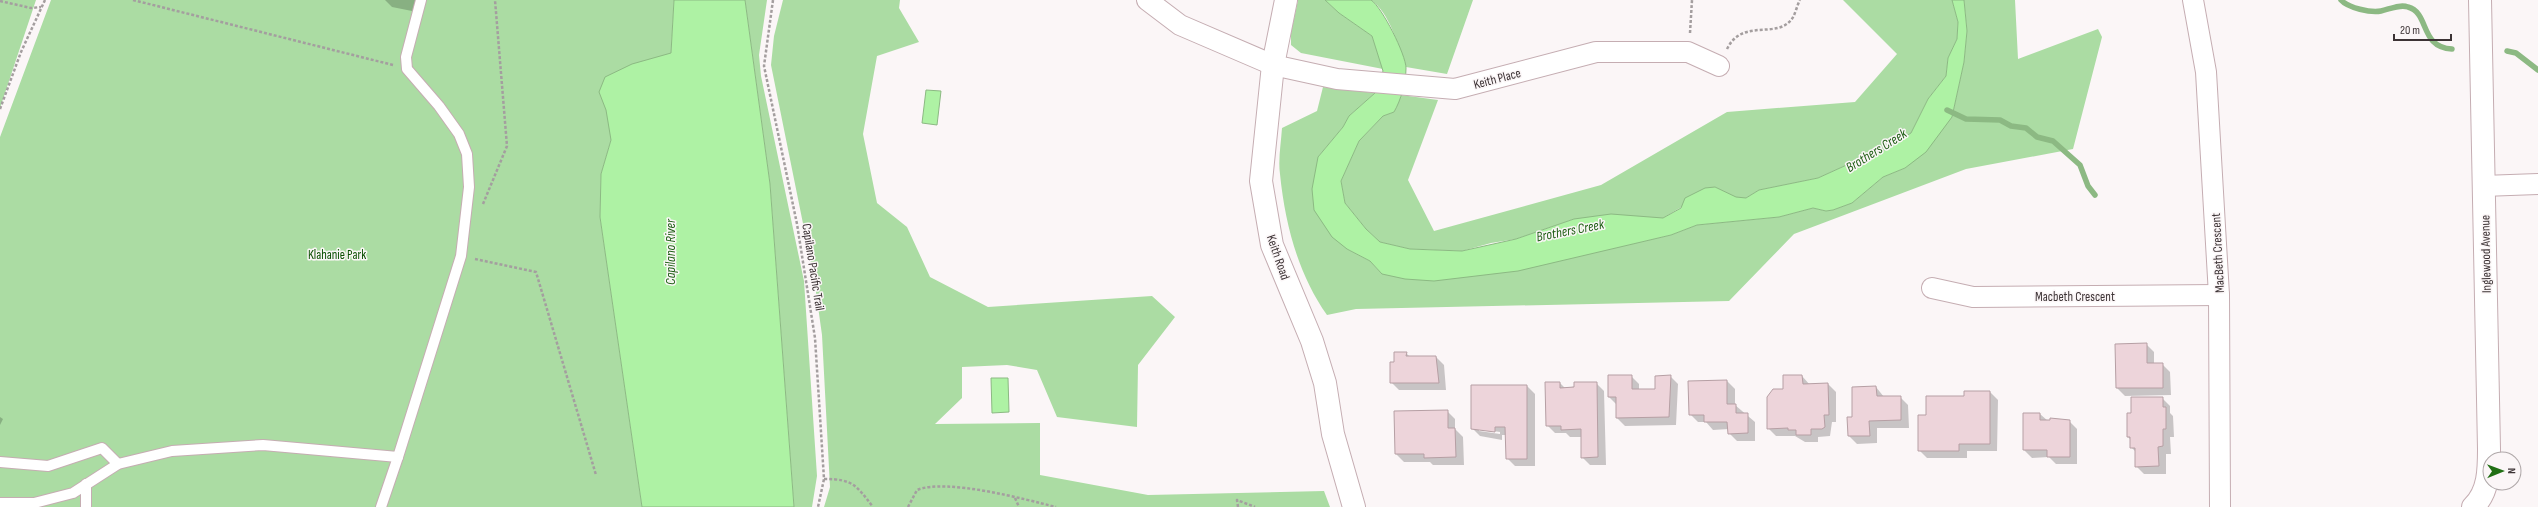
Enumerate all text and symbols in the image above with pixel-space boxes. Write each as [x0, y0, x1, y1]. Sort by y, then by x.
scale bar [2394, 16, 2451, 42]
text: 20 m [2400, 23, 2420, 38]
street label: Keith Place [1472, 65, 1523, 93]
water label: Brothers Creek [1843, 125, 1910, 176]
street label: MacBeth Crescent [2208, 212, 2228, 293]
water label: Brothers Creek [1535, 215, 1606, 245]
street label: Inglewood Avenue [2477, 215, 2495, 293]
water label: Capilano River [662, 218, 679, 285]
street label: Capilano Pacific Trail [798, 222, 828, 312]
street label: Keith Road [1263, 233, 1293, 282]
park label: Klahanie Park [308, 247, 366, 263]
street label: Macbeth Crescent [2035, 289, 2115, 305]
north arrow [2482, 451, 2522, 491]
text: N [2505, 468, 2518, 474]

